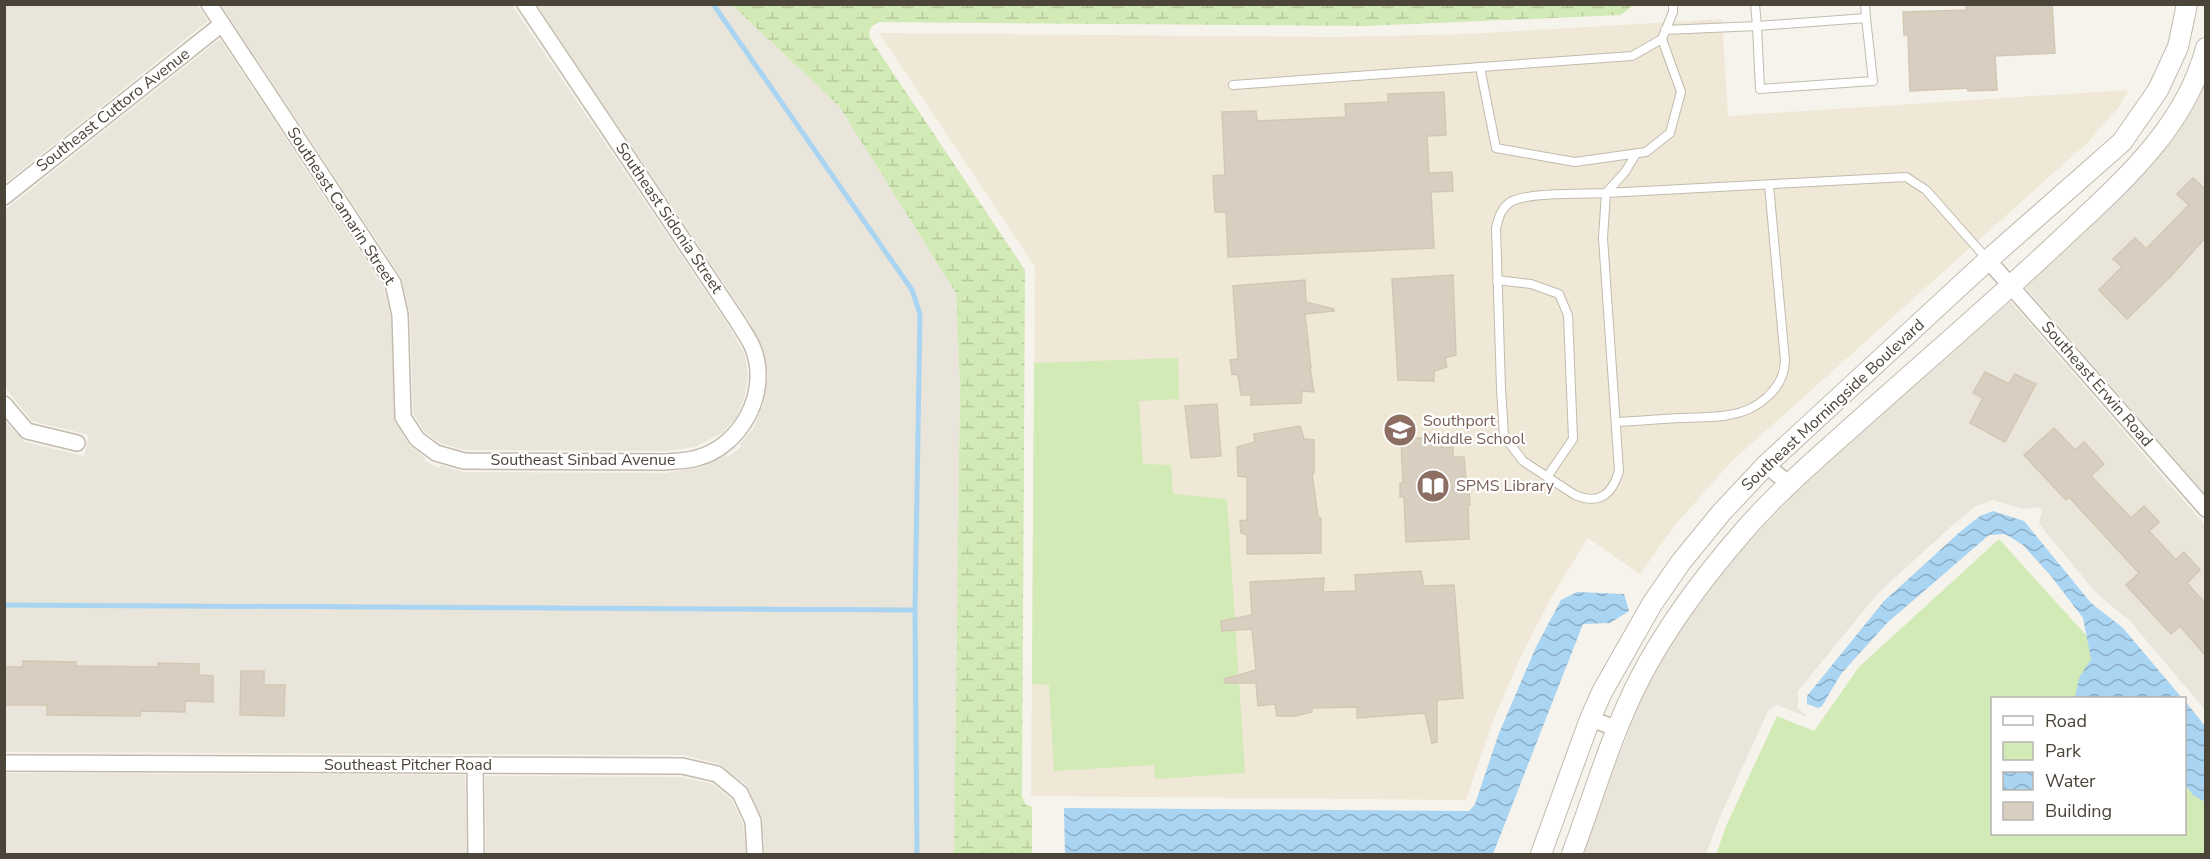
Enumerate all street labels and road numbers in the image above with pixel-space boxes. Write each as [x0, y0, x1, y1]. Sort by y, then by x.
street label: Southeast Cuttoro Avenue [32, 43, 194, 177]
street label: Southeast Camarin Street [282, 123, 401, 290]
street label: Southeast Sidonia Street [610, 138, 728, 298]
street label: Southeast Morningside Boulevard [1737, 314, 1929, 496]
street label: Southeast Erwin Road [2036, 316, 2158, 452]
street label: Southeast Sinbad Avenue [490, 449, 676, 471]
street label: Southeast Pitcher Road [324, 754, 492, 776]

